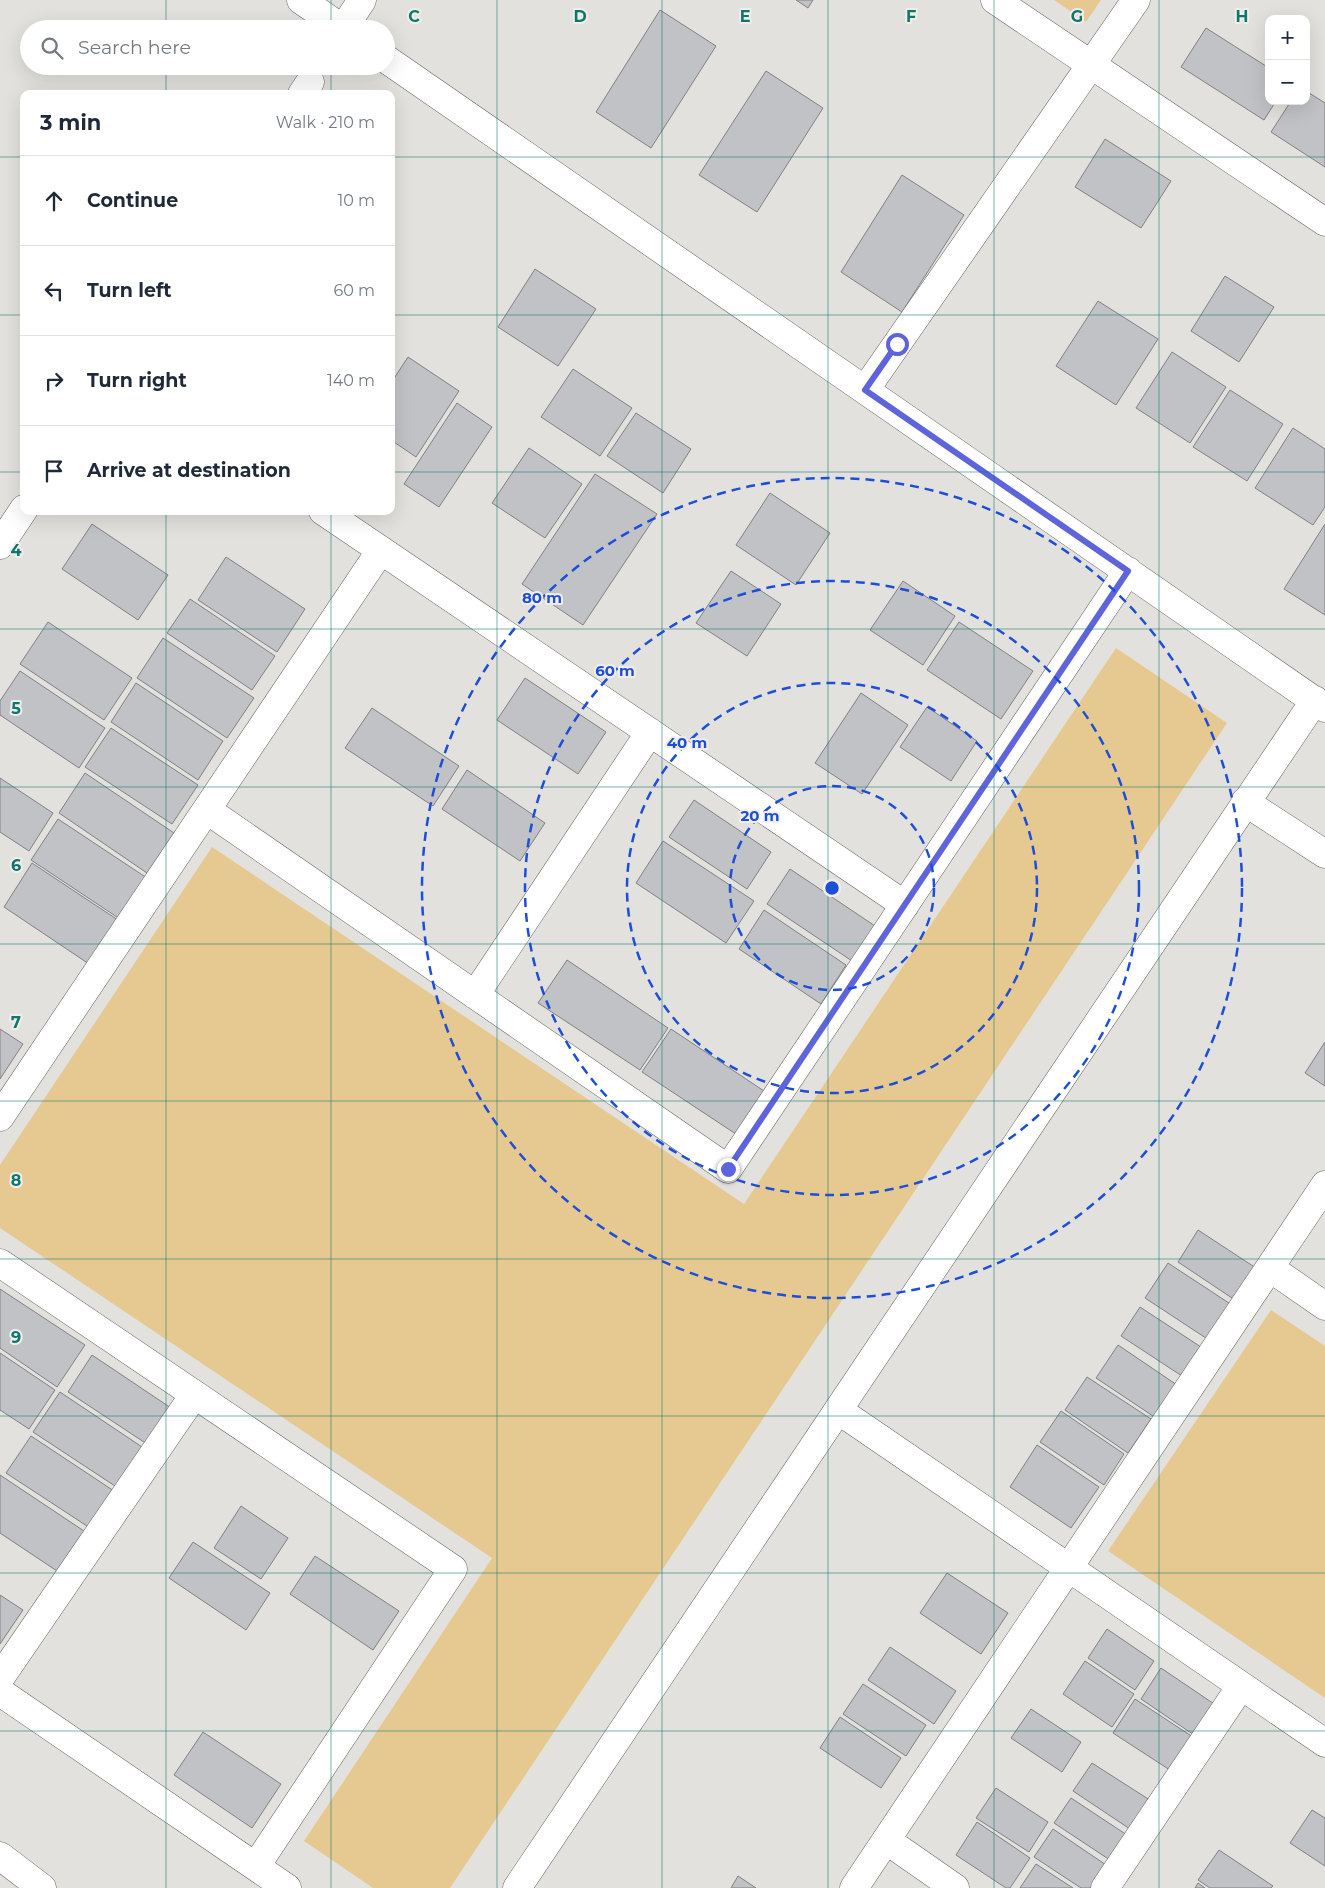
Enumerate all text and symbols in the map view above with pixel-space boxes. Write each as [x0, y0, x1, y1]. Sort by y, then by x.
text: C [408, 7, 420, 26]
text: D [573, 7, 587, 26]
text: E [740, 7, 750, 26]
text: F [906, 7, 916, 26]
text: G [1071, 7, 1083, 26]
text: H [1236, 7, 1248, 26]
map controls [1265, 15, 1310, 105]
button: + [1265, 15, 1310, 60]
search box [20, 20, 395, 75]
icon: search [38, 34, 66, 62]
text: Search here [78, 36, 191, 59]
button: − [1265, 60, 1310, 105]
text: 3 min [40, 110, 101, 135]
text: Walk · 210 m [276, 113, 375, 132]
icon: ahead [40, 187, 68, 215]
text: Continue [87, 189, 178, 212]
text: 10 m [337, 191, 375, 210]
icon: left [40, 277, 68, 305]
text: Turn left [87, 279, 172, 302]
text: 60 m [333, 281, 375, 300]
route start [886, 333, 909, 356]
icon: right [40, 367, 68, 395]
text: Turn right [87, 369, 187, 392]
text: 140 m [327, 371, 375, 390]
icon: arrive [40, 457, 68, 485]
text: Arrive at destination [87, 459, 291, 482]
text: 4 [10, 541, 22, 560]
text: 80 m [522, 588, 562, 607]
text: 60 m [595, 661, 635, 680]
text: 5 [11, 699, 21, 718]
text: 40 m [667, 733, 707, 752]
text: 20 m [740, 806, 780, 825]
text: 6 [11, 856, 21, 875]
centre of rings [823, 879, 841, 897]
text: 7 [11, 1013, 21, 1032]
route end [717, 1158, 740, 1181]
text: 8 [11, 1171, 21, 1190]
text: 9 [11, 1328, 21, 1347]

